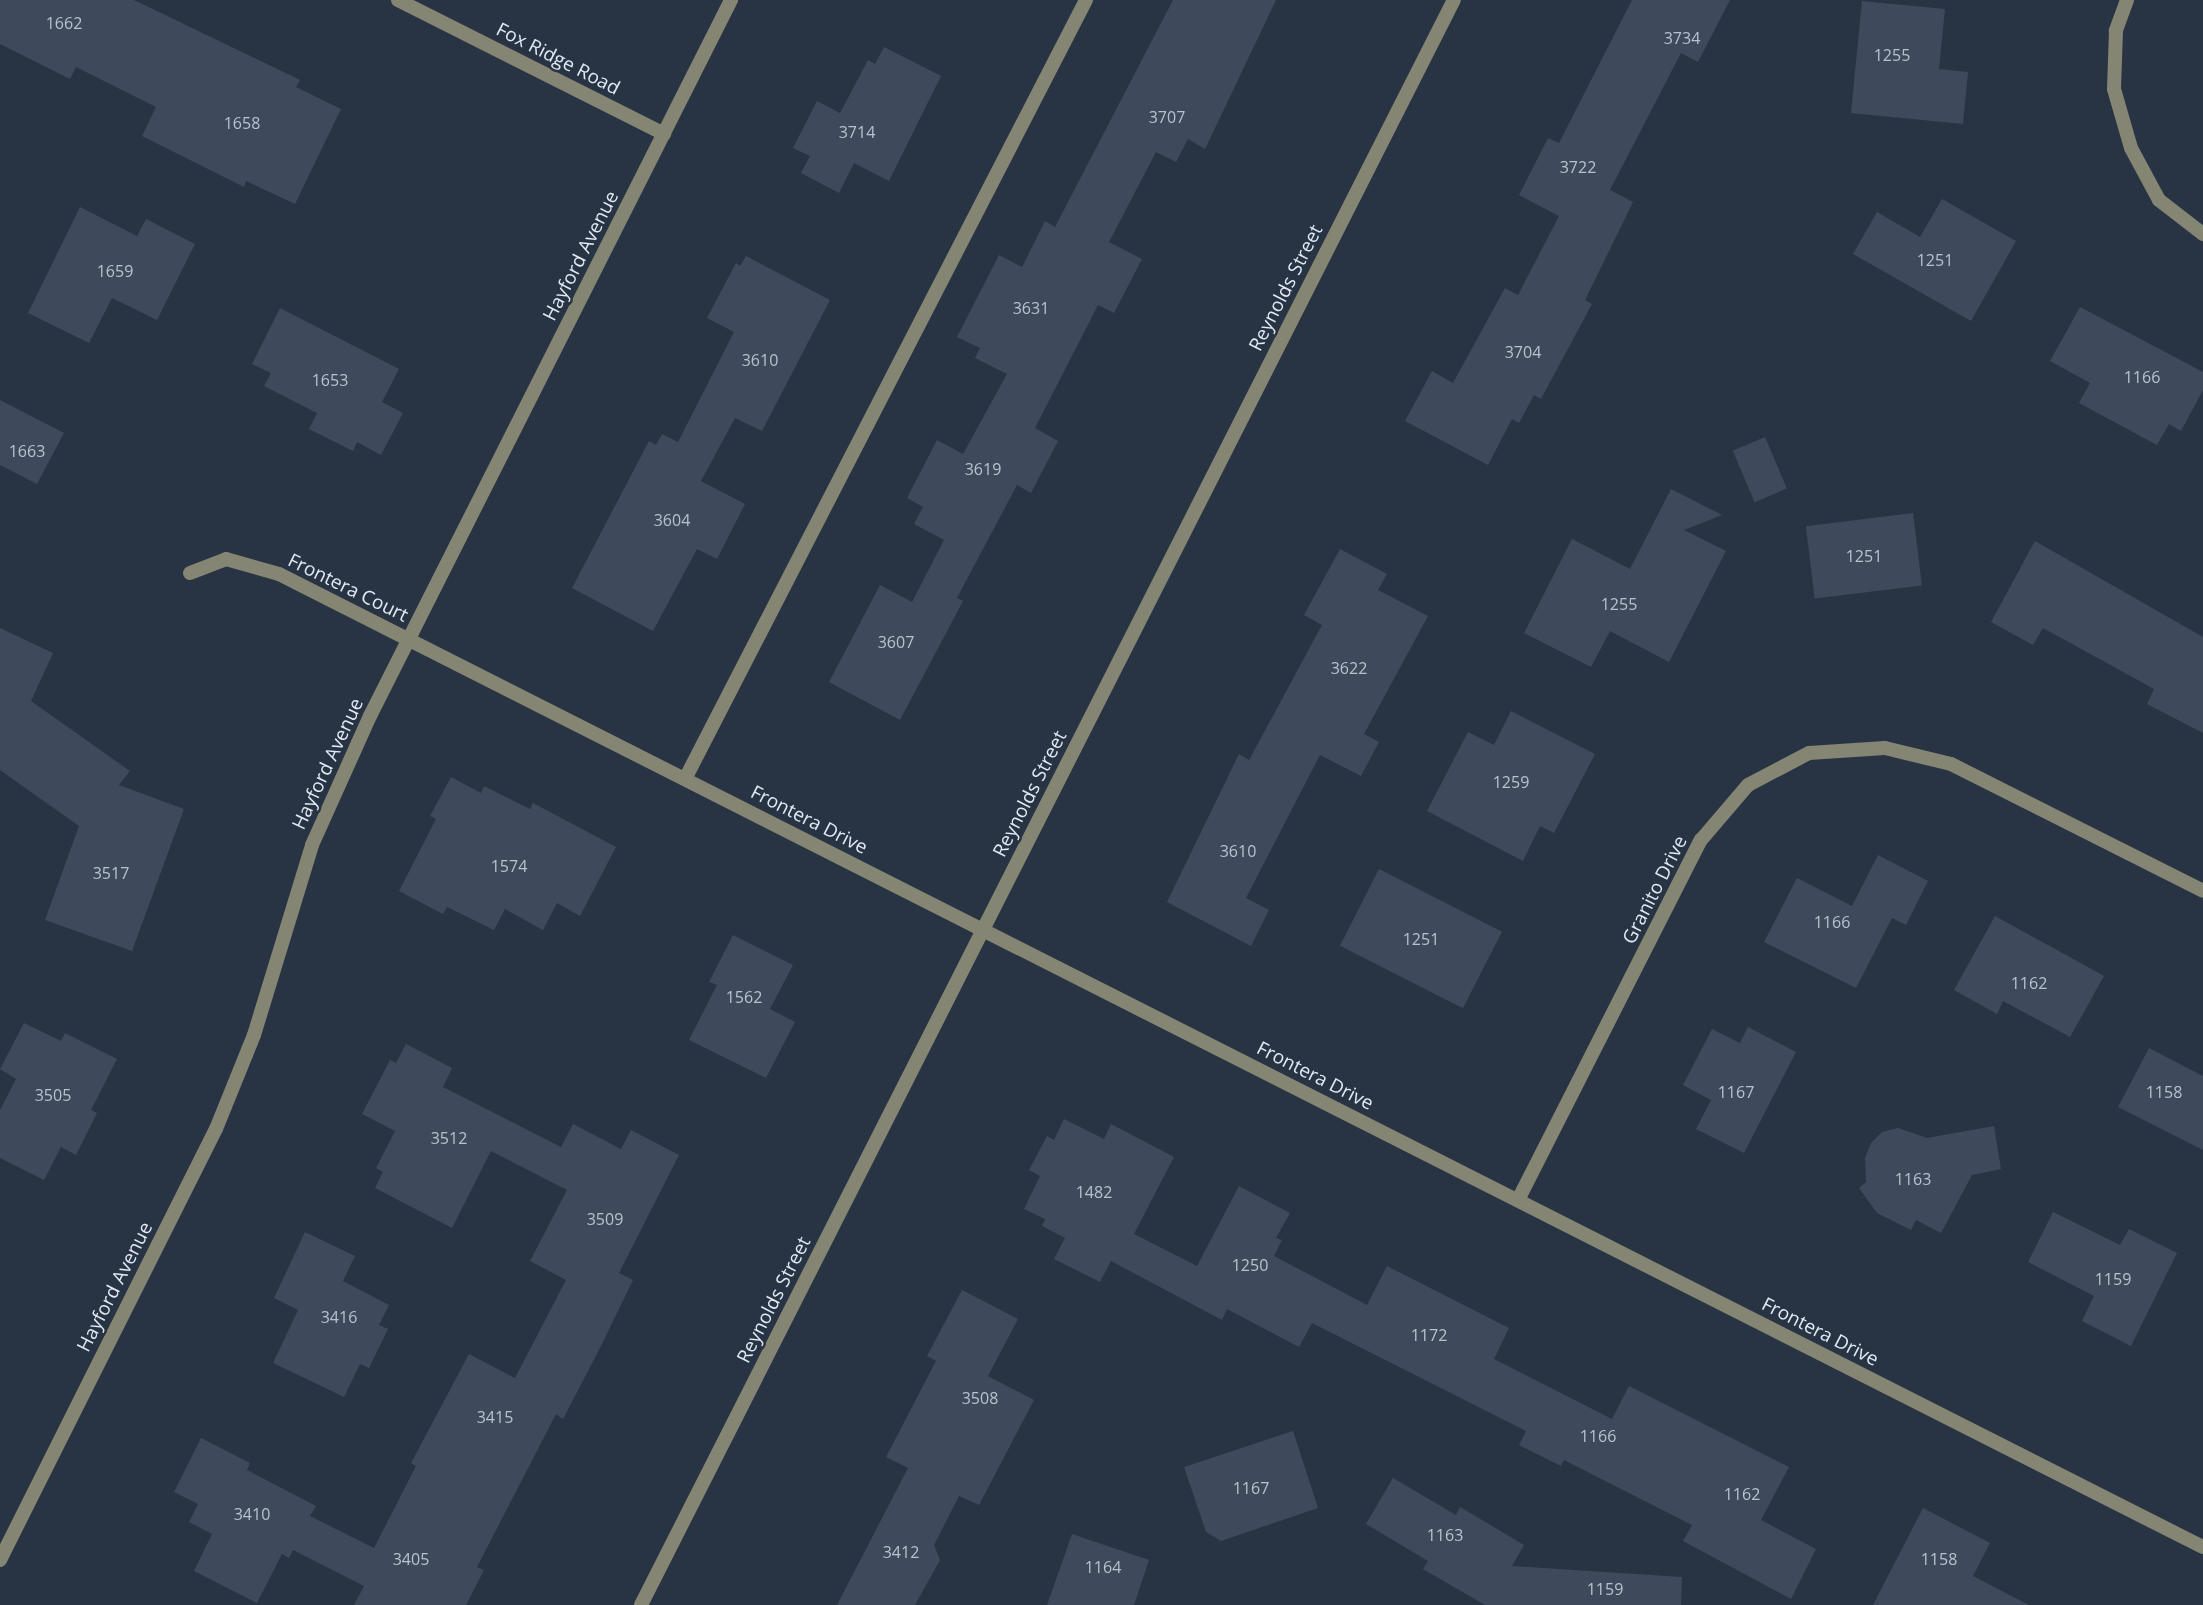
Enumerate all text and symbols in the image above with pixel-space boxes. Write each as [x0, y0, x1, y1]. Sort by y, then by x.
house number: 1662 [46, 13, 82, 33]
street label: Fox Ridge Road [492, 18, 624, 100]
house number: 3734 [1664, 28, 1700, 48]
house number: 1255 [1874, 45, 1910, 65]
house number: 3707 [1149, 107, 1185, 127]
house number: 1658 [224, 113, 260, 133]
house number: 3714 [839, 122, 875, 142]
house number: 3722 [1560, 157, 1596, 177]
street label: Hayford Avenue [539, 187, 623, 325]
street label: Reynolds Street [1244, 221, 1328, 355]
house number: 1251 [1917, 250, 1953, 270]
house number: 1659 [97, 261, 133, 281]
house number: 3631 [1013, 298, 1049, 318]
house number: 3704 [1505, 342, 1541, 362]
house number: 3610 [742, 350, 778, 370]
house number: 1166 [2124, 367, 2160, 387]
house number: 1653 [312, 370, 348, 390]
house number: 1663 [9, 441, 45, 461]
house number: 3619 [965, 459, 1001, 479]
house number: 3604 [654, 510, 690, 530]
house number: 1251 [1846, 546, 1882, 566]
street label: Frontera Court [284, 549, 412, 627]
house number: 1255 [1601, 594, 1637, 614]
house number: 3607 [878, 632, 914, 652]
house number: 3622 [1331, 658, 1367, 678]
street label: Hayford Avenue [288, 695, 368, 833]
street label: Reynolds Street [988, 727, 1072, 861]
house number: 1259 [1493, 772, 1529, 792]
street label: Frontera Drive [747, 781, 871, 859]
street label: Granito Drive [1618, 832, 1692, 948]
house number: 3610 [1220, 841, 1256, 861]
house number: 1574 [491, 856, 527, 876]
house number: 3517 [93, 863, 129, 883]
house number: 1166 [1814, 912, 1850, 932]
house number: 1251 [1403, 929, 1439, 949]
house number: 1162 [2011, 973, 2047, 993]
house number: 1562 [726, 987, 762, 1007]
street label: Frontera Drive [1253, 1037, 1377, 1115]
house number: 1167 [1718, 1082, 1754, 1102]
house number: 1158 [2146, 1082, 2182, 1102]
house number: 3505 [35, 1085, 71, 1105]
house number: 3512 [431, 1128, 467, 1148]
house number: 1163 [1895, 1169, 1931, 1189]
house number: 1482 [1076, 1182, 1112, 1202]
house number: 3509 [587, 1209, 623, 1229]
street label: Hayford Avenue [73, 1218, 157, 1356]
street label: Reynolds Street [732, 1233, 816, 1367]
house number: 1250 [1232, 1255, 1268, 1275]
house number: 1159 [2095, 1269, 2131, 1289]
street label: Frontera Drive [1758, 1293, 1882, 1371]
house number: 3416 [321, 1307, 357, 1327]
house number: 1172 [1411, 1325, 1447, 1345]
house number: 3508 [962, 1388, 998, 1408]
house number: 3415 [477, 1407, 513, 1427]
house number: 1166 [1580, 1426, 1616, 1446]
house number: 1167 [1233, 1478, 1269, 1498]
house number: 1162 [1724, 1484, 1760, 1504]
house number: 3410 [234, 1504, 270, 1524]
house number: 1163 [1427, 1525, 1463, 1545]
house number: 3412 [883, 1542, 919, 1562]
house number: 3405 [393, 1549, 429, 1569]
house number: 1158 [1921, 1549, 1957, 1569]
house number: 1164 [1085, 1557, 1121, 1577]
house number: 1159 [1587, 1579, 1623, 1599]

